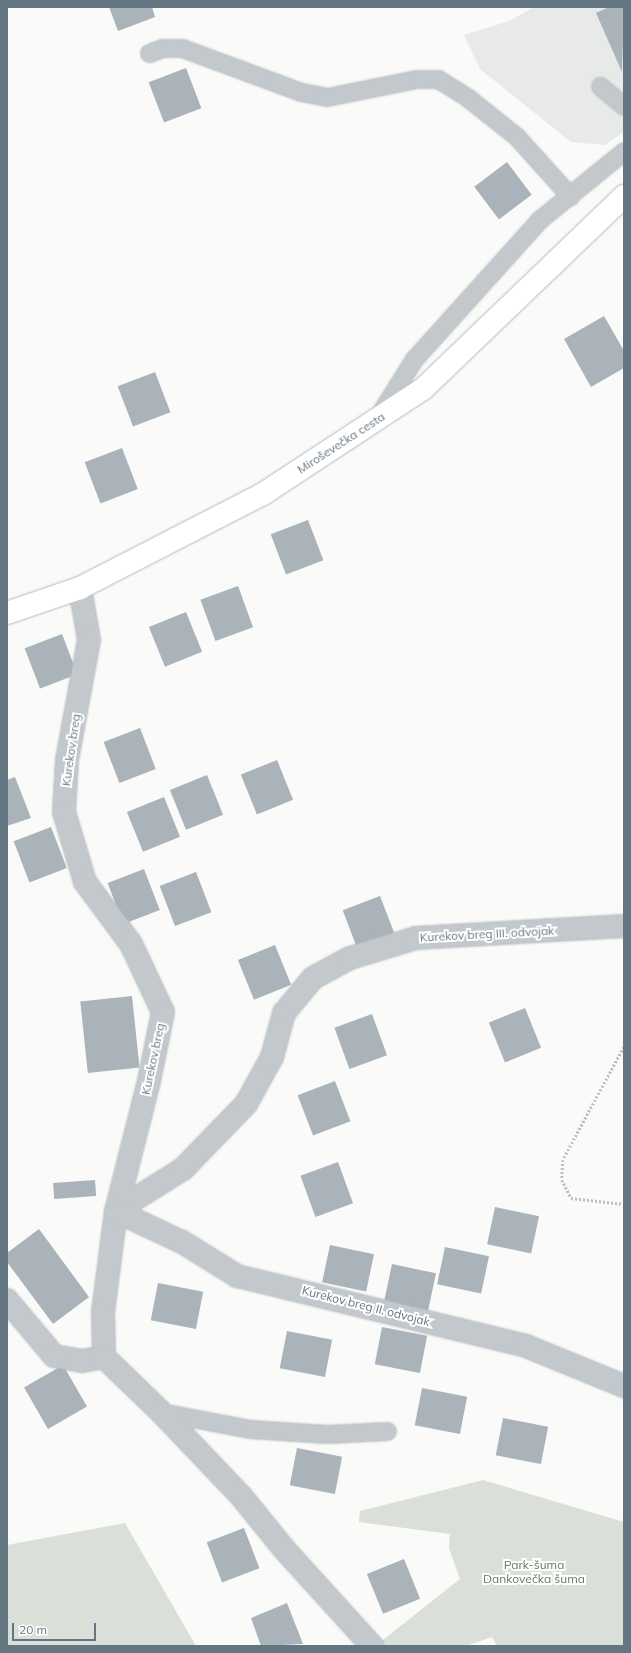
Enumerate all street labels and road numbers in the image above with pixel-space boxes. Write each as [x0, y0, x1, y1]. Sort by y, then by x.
street label: Miroševečka cesta [295, 409, 387, 477]
street label: Kurekov breg [59, 713, 83, 787]
street label: Kurekov breg III. odvojak [419, 923, 555, 945]
street label: Kurekov breg [138, 1022, 168, 1096]
street label: Kurekov breg II. odvojak [301, 1283, 431, 1329]

